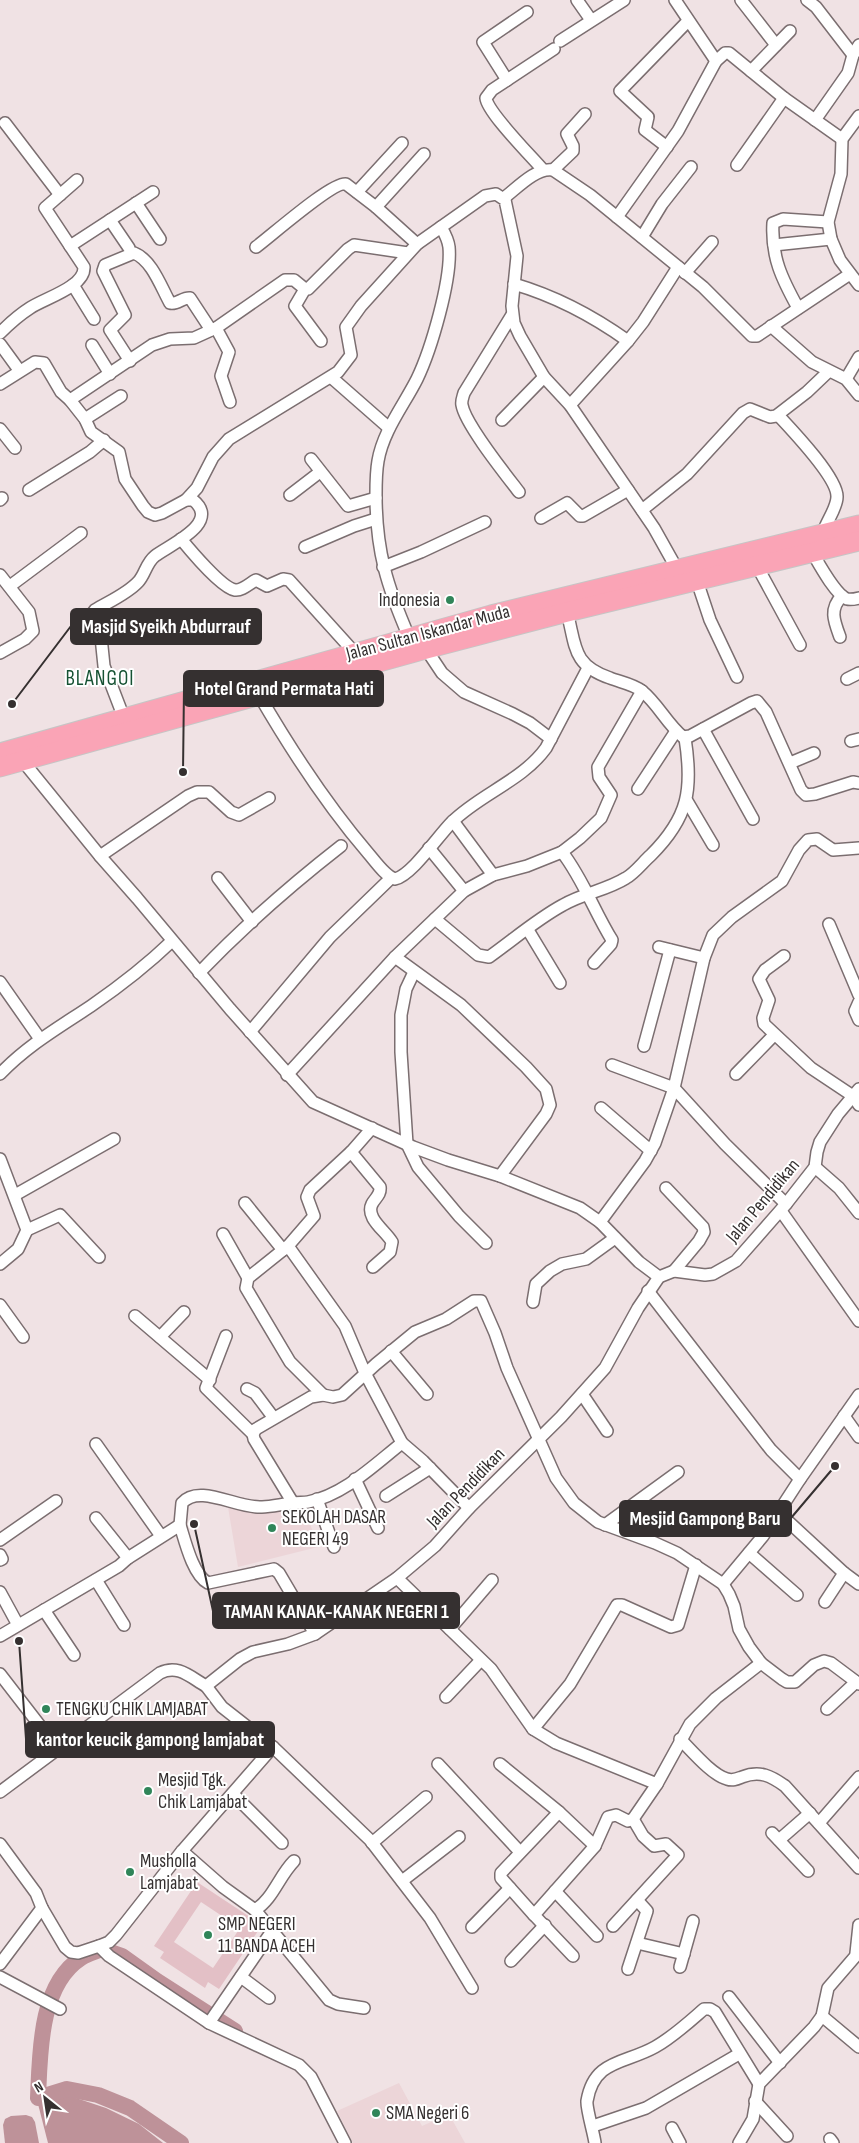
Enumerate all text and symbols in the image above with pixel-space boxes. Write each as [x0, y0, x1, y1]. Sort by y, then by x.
place label: Indonesia [379, 589, 440, 612]
marker: Indonesia [444, 594, 456, 606]
street label: Jalan Sultan Iskandar Muda [343, 600, 512, 666]
callout: Masjid Syeikh Abdurrauf [71, 609, 261, 644]
text: Masjid Syeikh Abdurrauf [81, 615, 252, 639]
district label: BLANGOI [65, 666, 135, 691]
callout: Hotel Grand Permata Hati [184, 671, 383, 706]
text: Hotel Grand Permata Hati [194, 677, 374, 701]
street label: Jalan Pendidikan [721, 1154, 805, 1248]
street label: Jalan Pendidikan [421, 1443, 510, 1534]
callout: Mesjid Gampong Baru [620, 1501, 791, 1536]
place label: SEKOLAH DASAR NEGERI 49 [282, 1506, 386, 1551]
text: Mesjid Gampong Baru [629, 1507, 781, 1531]
marker: SEKOLAH DASAR NEGERI 49 [266, 1522, 278, 1534]
callout: TAMAN KANAK-KANAK NEGERI 1 [213, 1593, 459, 1628]
text: TAMAN KANAK-KANAK NEGERI 1 [223, 1600, 449, 1624]
place label: TENGKU CHIK LAMJABAT [56, 1698, 209, 1721]
marker: TENGKU CHIK LAMJABAT [40, 1703, 52, 1715]
callout: kantor keucik gampong lamjabat [26, 1722, 274, 1757]
text: kantor keucik gampong lamjabat [36, 1728, 264, 1752]
place label: Mesjid Tgk. Chik Lamjabat [158, 1769, 248, 1814]
marker: Mesjid Tgk. Chik Lamjabat [142, 1785, 154, 1797]
place label: Musholla Lamjabat [140, 1850, 198, 1895]
marker: Musholla Lamjabat [124, 1866, 136, 1878]
place label: SMP NEGERI 11 BANDA ACEH [218, 1913, 316, 1958]
marker: SMP NEGERI 11 BANDA ACEH [202, 1929, 214, 1941]
north arrow [20, 2073, 70, 2123]
text: N [31, 2078, 46, 2096]
place label: SMA Negeri 6 [386, 2102, 469, 2125]
marker: SMA Negeri 6 [370, 2107, 382, 2119]

